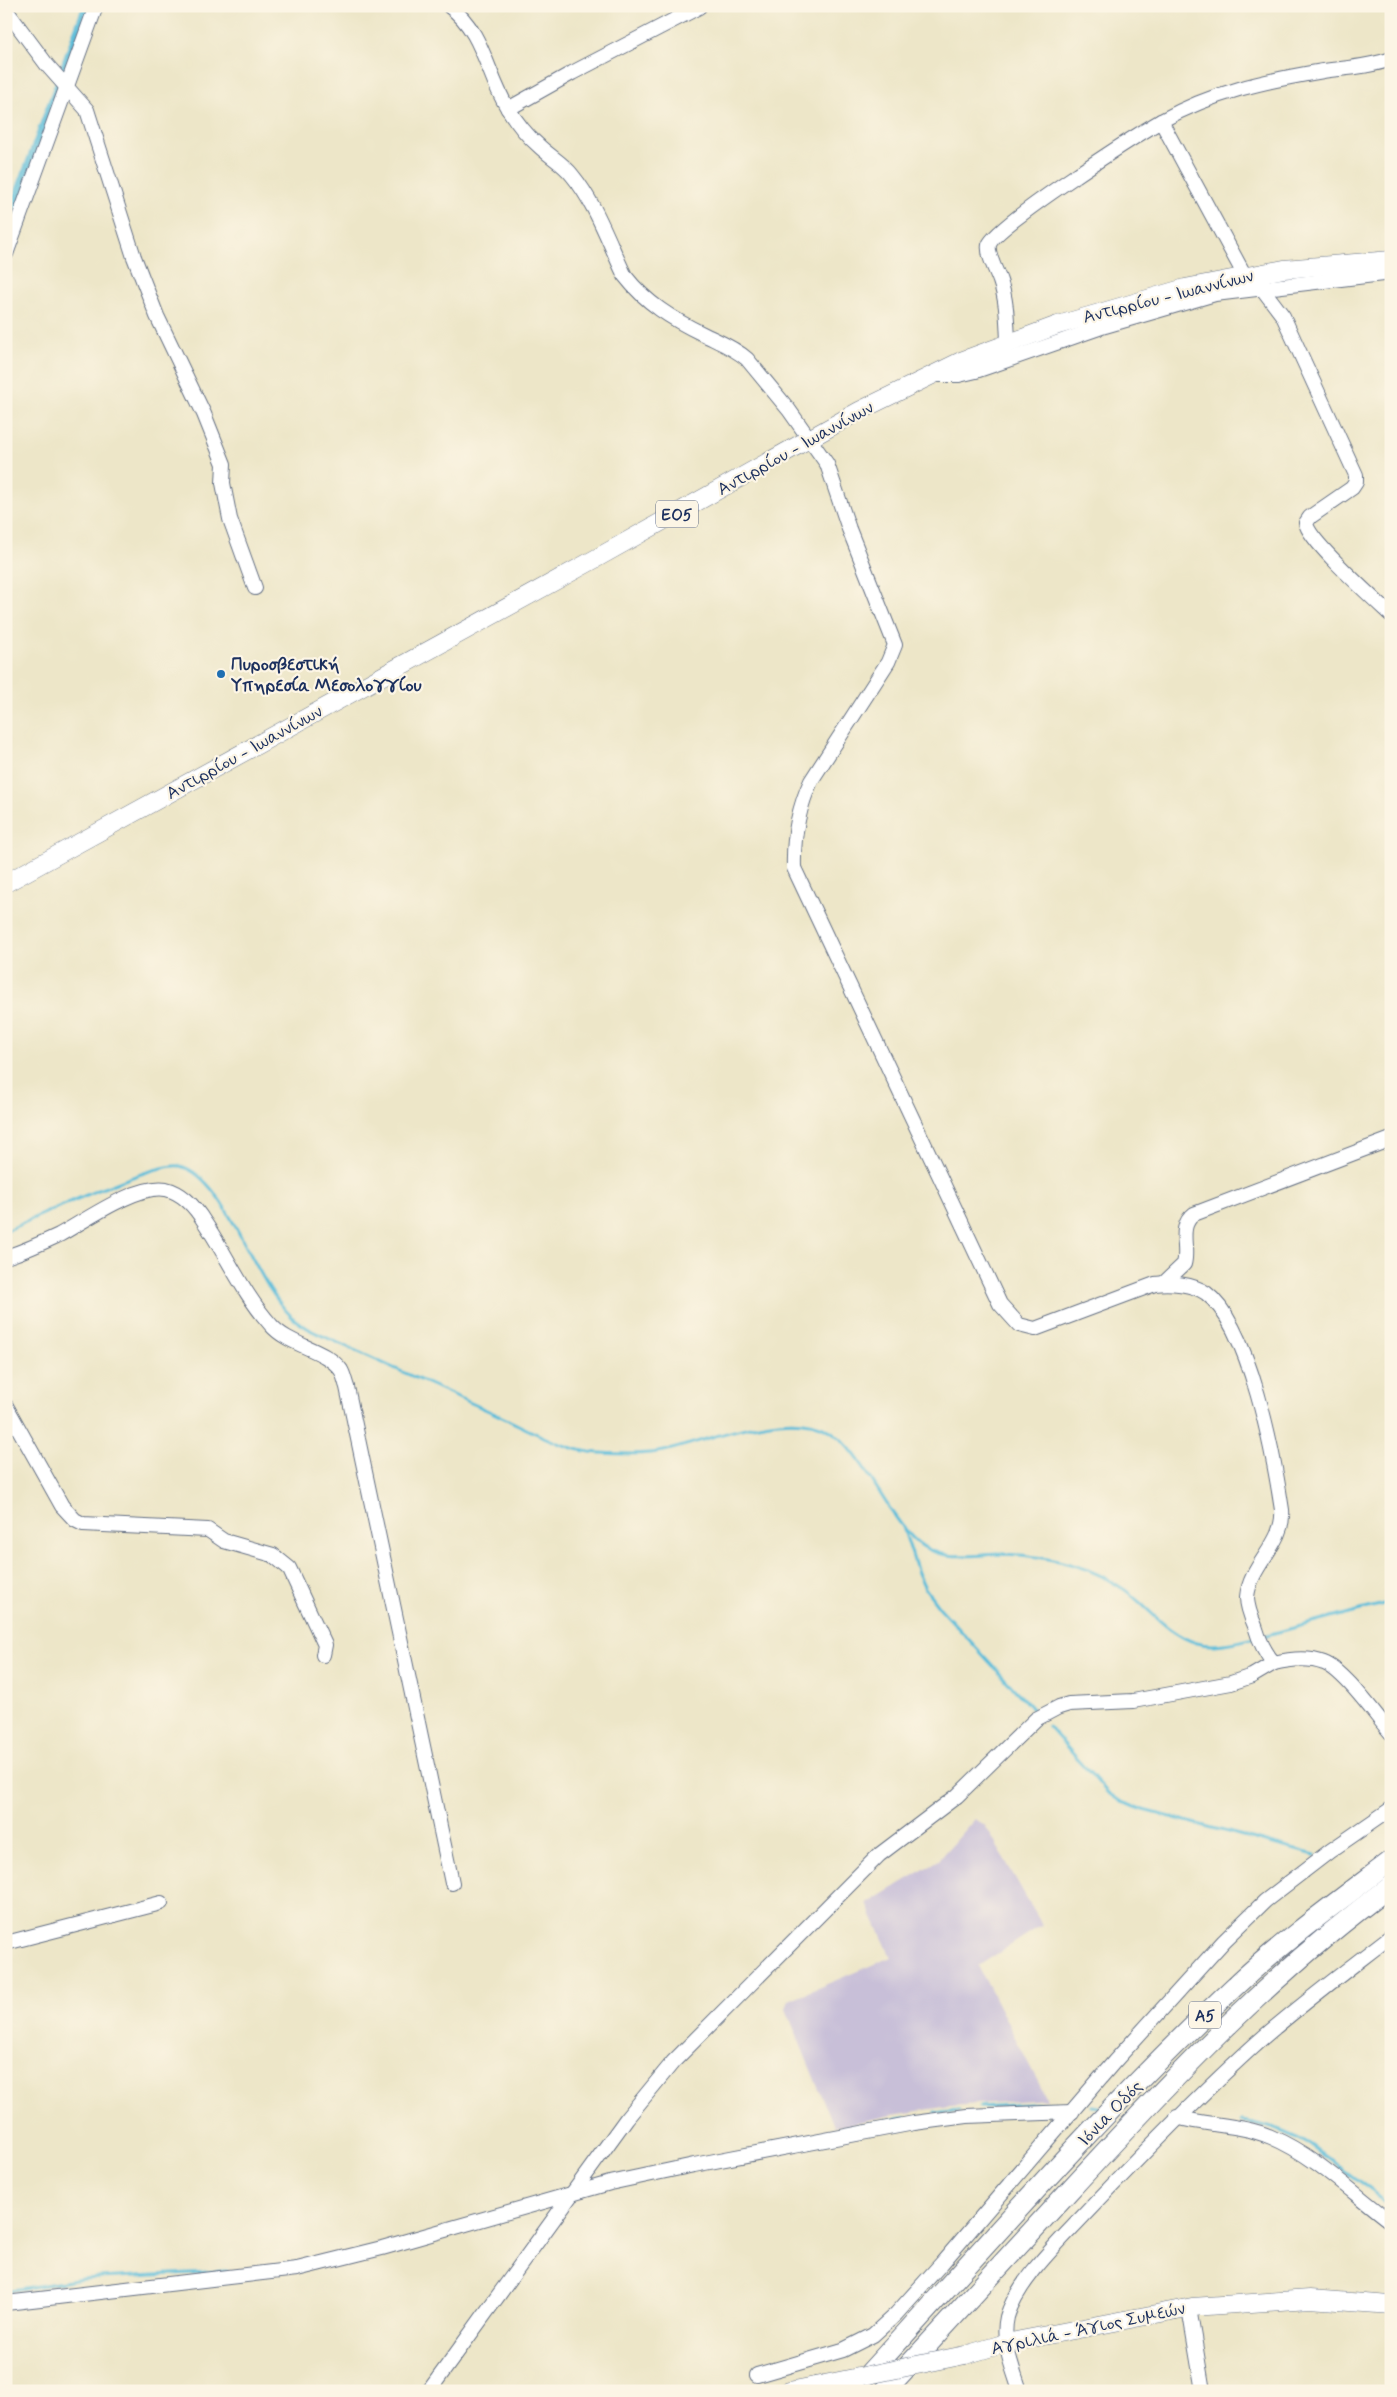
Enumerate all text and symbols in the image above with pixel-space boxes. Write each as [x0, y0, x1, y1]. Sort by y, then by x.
street label: Αντιρρίου - Ιωαννίνων [1080, 264, 1256, 330]
street label: Αντιρρίου - Ιωαννίνων [713, 396, 878, 502]
road number: ΕΟ5 [656, 500, 698, 528]
place label: Πυροσβεστική Υπηρεσία Μεσολογγίου [231, 653, 422, 698]
marker: Πυροσβεστική Υπηρεσία Μεσολογγίου [215, 668, 227, 680]
street label: Αντιρρίου - Ιωαννίνων [162, 700, 327, 806]
road number: Α5 [1189, 2002, 1221, 2028]
street label: Ιόνια Οδός [1073, 2075, 1148, 2152]
street label: Αγριλιά - Άγιος Συμεών [989, 2297, 1188, 2361]

